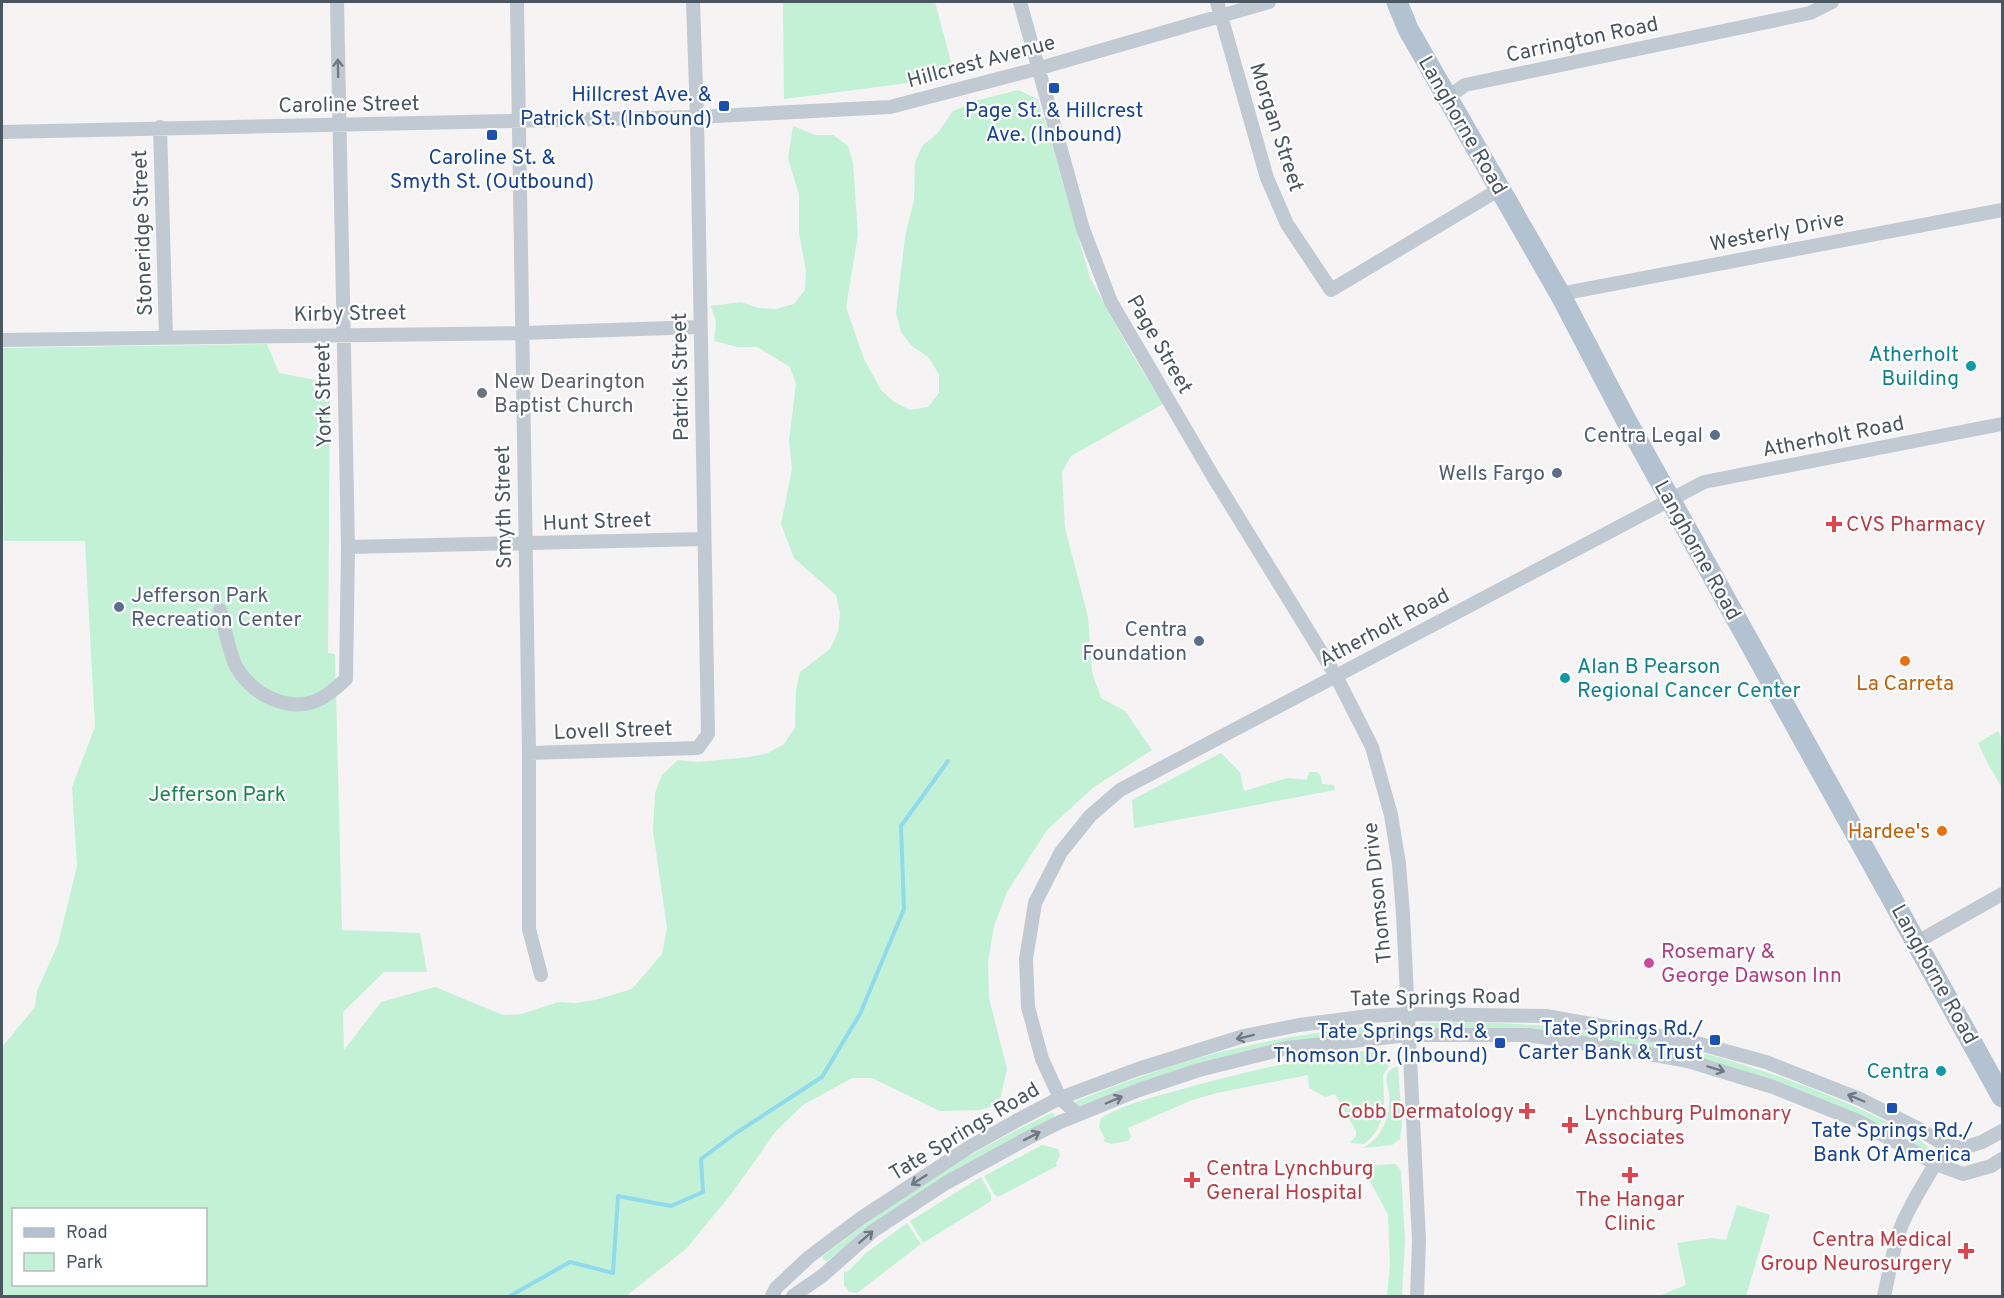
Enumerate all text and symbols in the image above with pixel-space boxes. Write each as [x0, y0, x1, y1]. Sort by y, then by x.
street label: Carrington Road [1504, 11, 1661, 70]
street label: Hillcrest Avenue [904, 30, 1058, 95]
street label: Langhorne Road [1411, 52, 1512, 200]
one-way arrow [333, 58, 344, 78]
street label: Morgan Street [1242, 60, 1309, 195]
marker: Page St. & Hillcrest Ave. (Inbound) [1047, 81, 1061, 95]
place label: Hillcrest Ave. & Patrick St. (Inbound) [520, 82, 712, 133]
street label: Caroline Street [278, 91, 420, 120]
place label: Page St. & Hillcrest Ave. (Inbound) [965, 98, 1143, 149]
marker: Hillcrest Ave. & Patrick St. (Inbound) [717, 99, 731, 113]
marker: Caroline St. & Smyth St. (Outbound) [485, 128, 499, 142]
place label: Caroline St. & Smyth St. (Outbound) [390, 145, 594, 196]
street label: Stoneridge Street [127, 149, 160, 317]
street label: Westerly Drive [1708, 206, 1847, 259]
street label: Page Street [1120, 290, 1198, 399]
street label: Kirby Street [293, 300, 407, 329]
street label: Patrick Street [667, 313, 696, 441]
street label: York Street [310, 342, 339, 448]
place label: Atherholt Building [1868, 342, 1959, 393]
marker: Atherholt Building [1964, 359, 1978, 373]
place label: New Dearington Baptist Church [494, 369, 645, 420]
marker: New Dearington Baptist Church [475, 386, 489, 400]
street label: Atherholt Road [1760, 410, 1907, 464]
place label: Centra Legal [1584, 423, 1703, 450]
marker: Centra Legal [1708, 428, 1722, 442]
street label: Smyth Street [490, 445, 519, 569]
place label: Wells Fargo [1438, 461, 1545, 488]
marker: Wells Fargo [1550, 466, 1564, 480]
street label: Langhorne Road [1647, 476, 1746, 625]
street label: Hunt Street [542, 507, 652, 538]
place label: CVS Pharmacy [1846, 512, 1986, 539]
marker: CVS Pharmacy [1827, 517, 1841, 531]
place label: Jefferson Park Recreation Center [131, 583, 302, 634]
street label: Atherholt Road [1315, 583, 1455, 674]
marker: Jefferson Park Recreation Center [112, 600, 126, 614]
place label: Centra Foundation [1082, 617, 1187, 668]
marker: Centra Foundation [1192, 634, 1206, 648]
place label: Alan B Pearson Regional Cancer Center [1577, 654, 1801, 705]
marker: La Carreta [1898, 654, 1912, 668]
marker: Alan B Pearson Regional Cancer Center [1558, 671, 1572, 685]
place label: La Carreta [1856, 671, 1954, 698]
street label: Lovell Street [553, 716, 673, 747]
park label: Jefferson Park [148, 782, 286, 809]
place label: Hardee's [1848, 819, 1930, 846]
street label: Thomson Drive [1358, 821, 1399, 965]
marker: Hardee's [1935, 824, 1949, 838]
street label: Langhorne Road [1884, 900, 1983, 1049]
place label: Rosemary & George Dawson Inn [1661, 939, 1842, 990]
marker: Rosemary & George Dawson Inn [1642, 956, 1656, 970]
street label: Tate Springs Road [1349, 984, 1521, 1013]
place label: Tate Springs Rd./ Carter Bank & Trust [1518, 1016, 1703, 1067]
place label: Tate Springs Rd. & Thomson Dr. (Inbound) [1273, 1019, 1488, 1070]
one-way arrow [1236, 1031, 1255, 1043]
marker: Tate Springs Rd./ Carter Bank & Trust [1708, 1033, 1722, 1047]
marker: Tate Springs Rd. & Thomson Dr. (Inbound) [1493, 1036, 1507, 1050]
place label: Centra [1866, 1059, 1929, 1086]
one-way arrow [1706, 1064, 1725, 1075]
marker: Centra [1934, 1064, 1948, 1078]
street label: Tate Springs Road [885, 1077, 1045, 1188]
one-way arrow [1847, 1092, 1866, 1103]
one-way arrow [1104, 1094, 1123, 1105]
place label: Cobb Dermatology [1338, 1099, 1514, 1126]
place label: Lynchburg Pulmonary Associates [1584, 1101, 1792, 1152]
marker: Tate Springs Rd./ Bank Of America [1885, 1101, 1899, 1115]
marker: Cobb Dermatology [1518, 1102, 1536, 1120]
marker: Lynchburg Pulmonary Associates [1561, 1116, 1579, 1134]
place label: Tate Springs Rd./ Bank Of America [1811, 1118, 1973, 1169]
one-way arrow [1023, 1130, 1040, 1142]
place label: Centra Lynchburg General Hospital [1206, 1156, 1373, 1207]
marker: The Hangar Clinic [1621, 1166, 1639, 1184]
marker: Centra Lynchburg General Hospital [1183, 1171, 1201, 1189]
one-way arrow [911, 1175, 928, 1187]
place label: The Hangar Clinic [1575, 1187, 1685, 1238]
legend [12, 1208, 207, 1286]
text: Road [66, 1222, 108, 1245]
place label: Centra Medical Group Neurosurgery [1760, 1227, 1952, 1278]
one-way arrow [858, 1230, 873, 1244]
marker: Centra Medical Group Neurosurgery [1957, 1242, 1975, 1260]
text: Park [66, 1252, 103, 1275]

